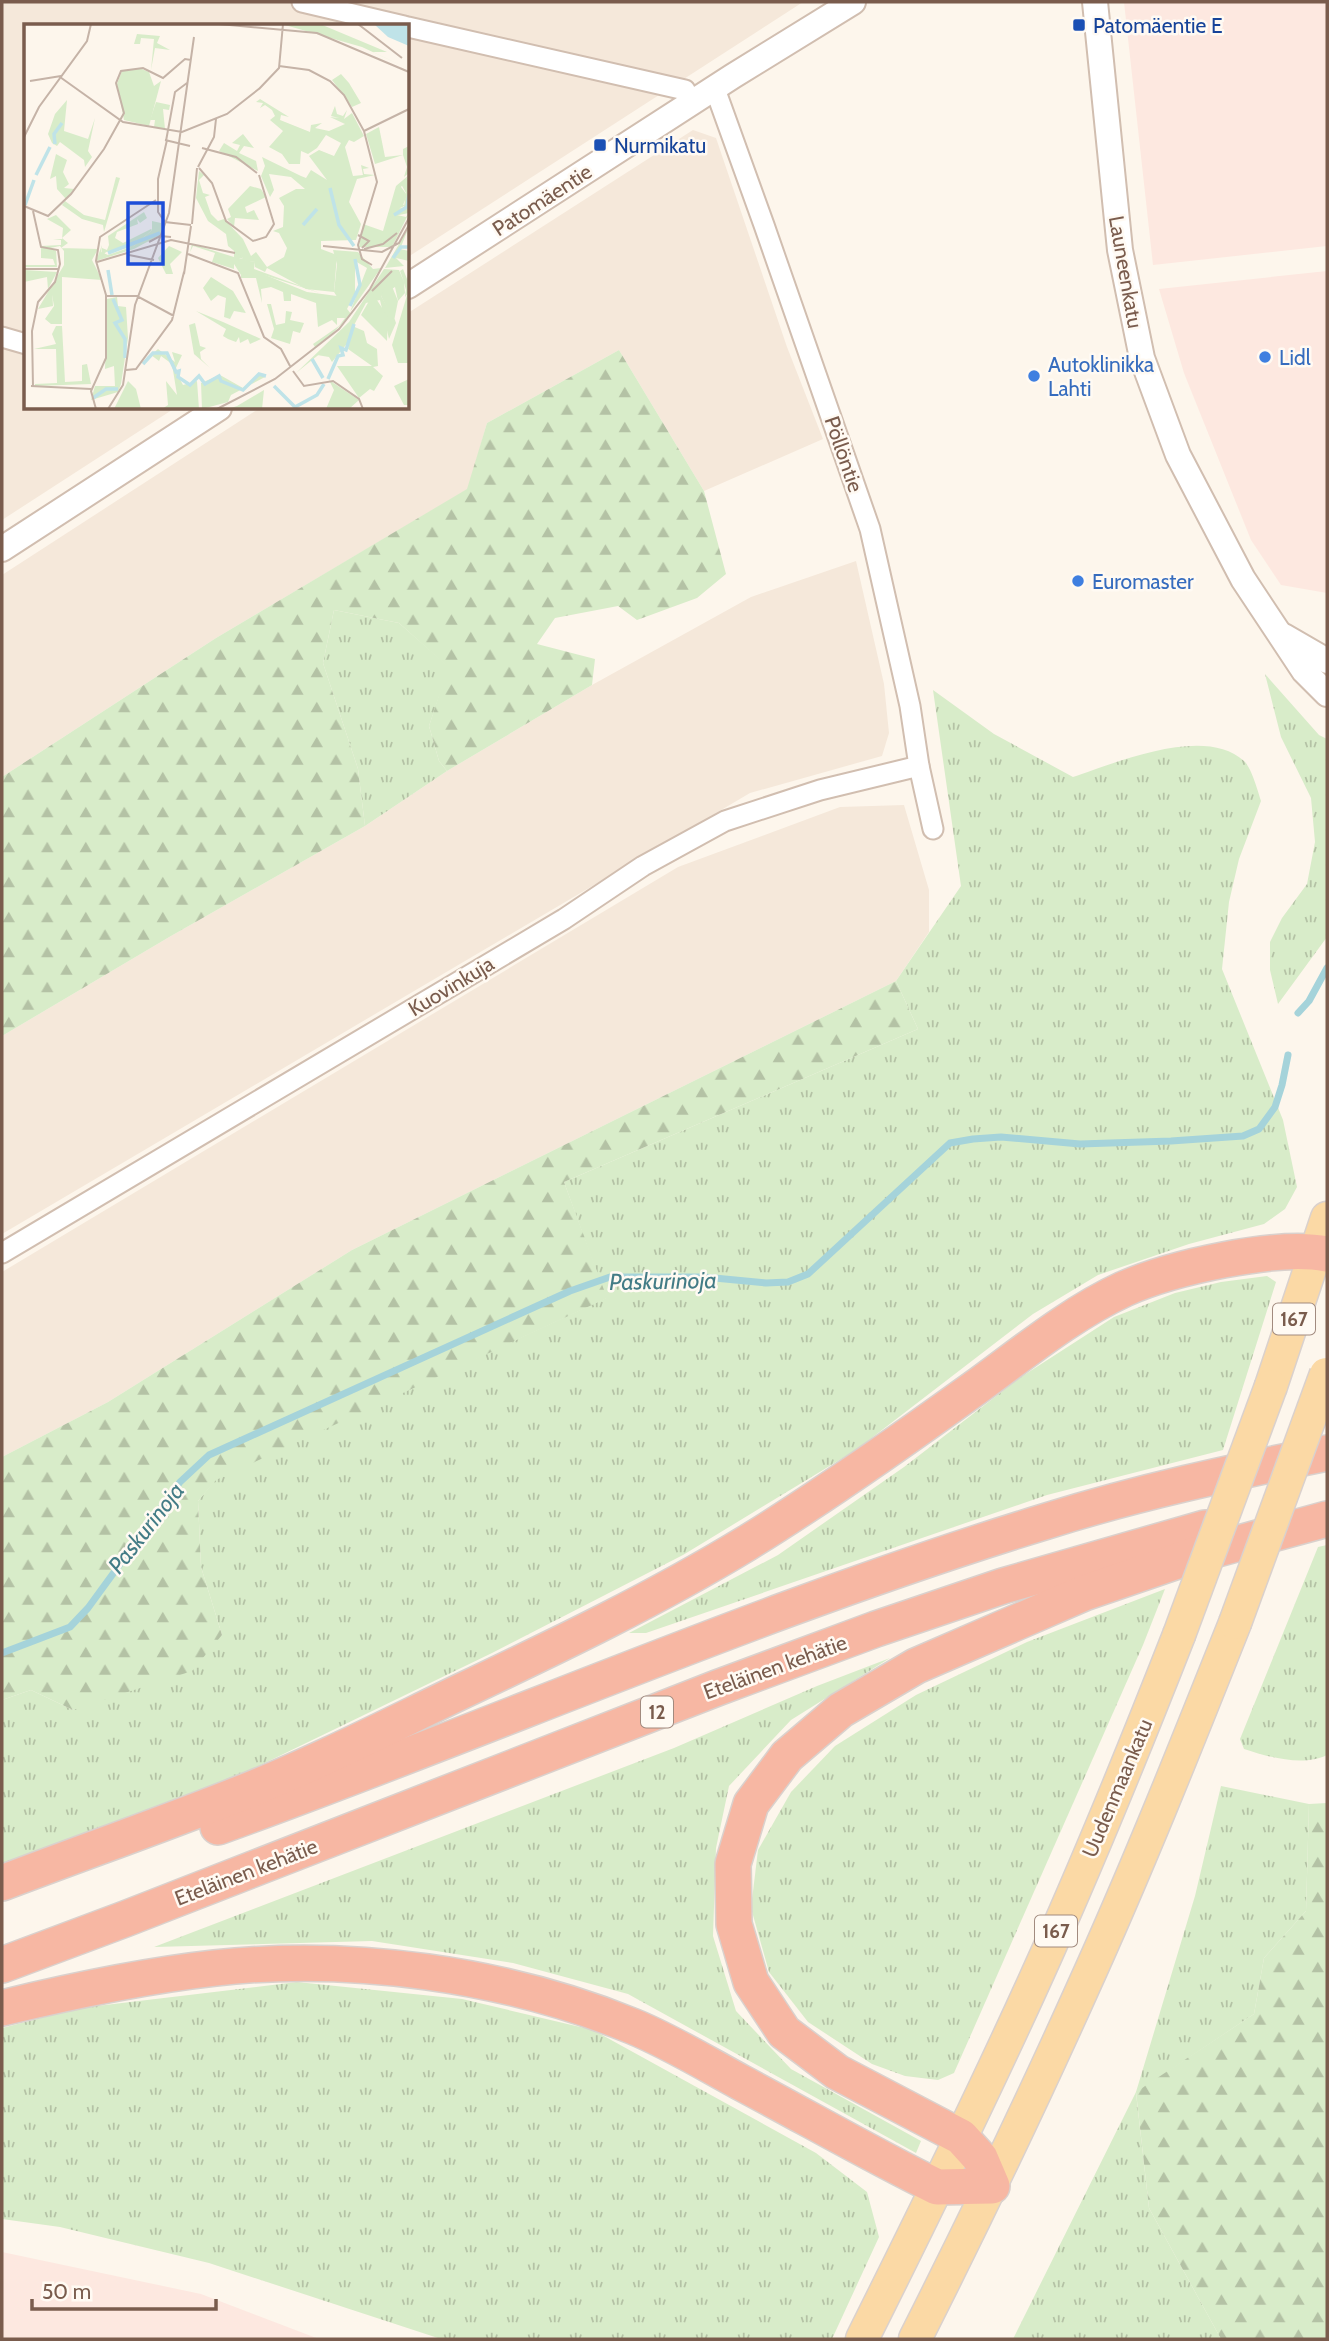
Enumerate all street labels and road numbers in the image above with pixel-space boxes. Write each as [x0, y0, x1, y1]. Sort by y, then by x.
street label: Patomäentie [488, 159, 596, 241]
street label: Launeenkatu [1104, 214, 1148, 330]
street label: Pöllöntie [819, 413, 869, 495]
street label: Kuovinkuja [404, 951, 499, 1022]
road number: 167 [1273, 1303, 1315, 1334]
street label: Eteläinen kehätie [700, 1629, 850, 1705]
road number: 12 [641, 1696, 673, 1728]
street label: Uudenmaankatu [1077, 1715, 1157, 1861]
street label: Eteläinen kehätie [171, 1833, 321, 1911]
road number: 167 [1035, 1915, 1077, 1946]

